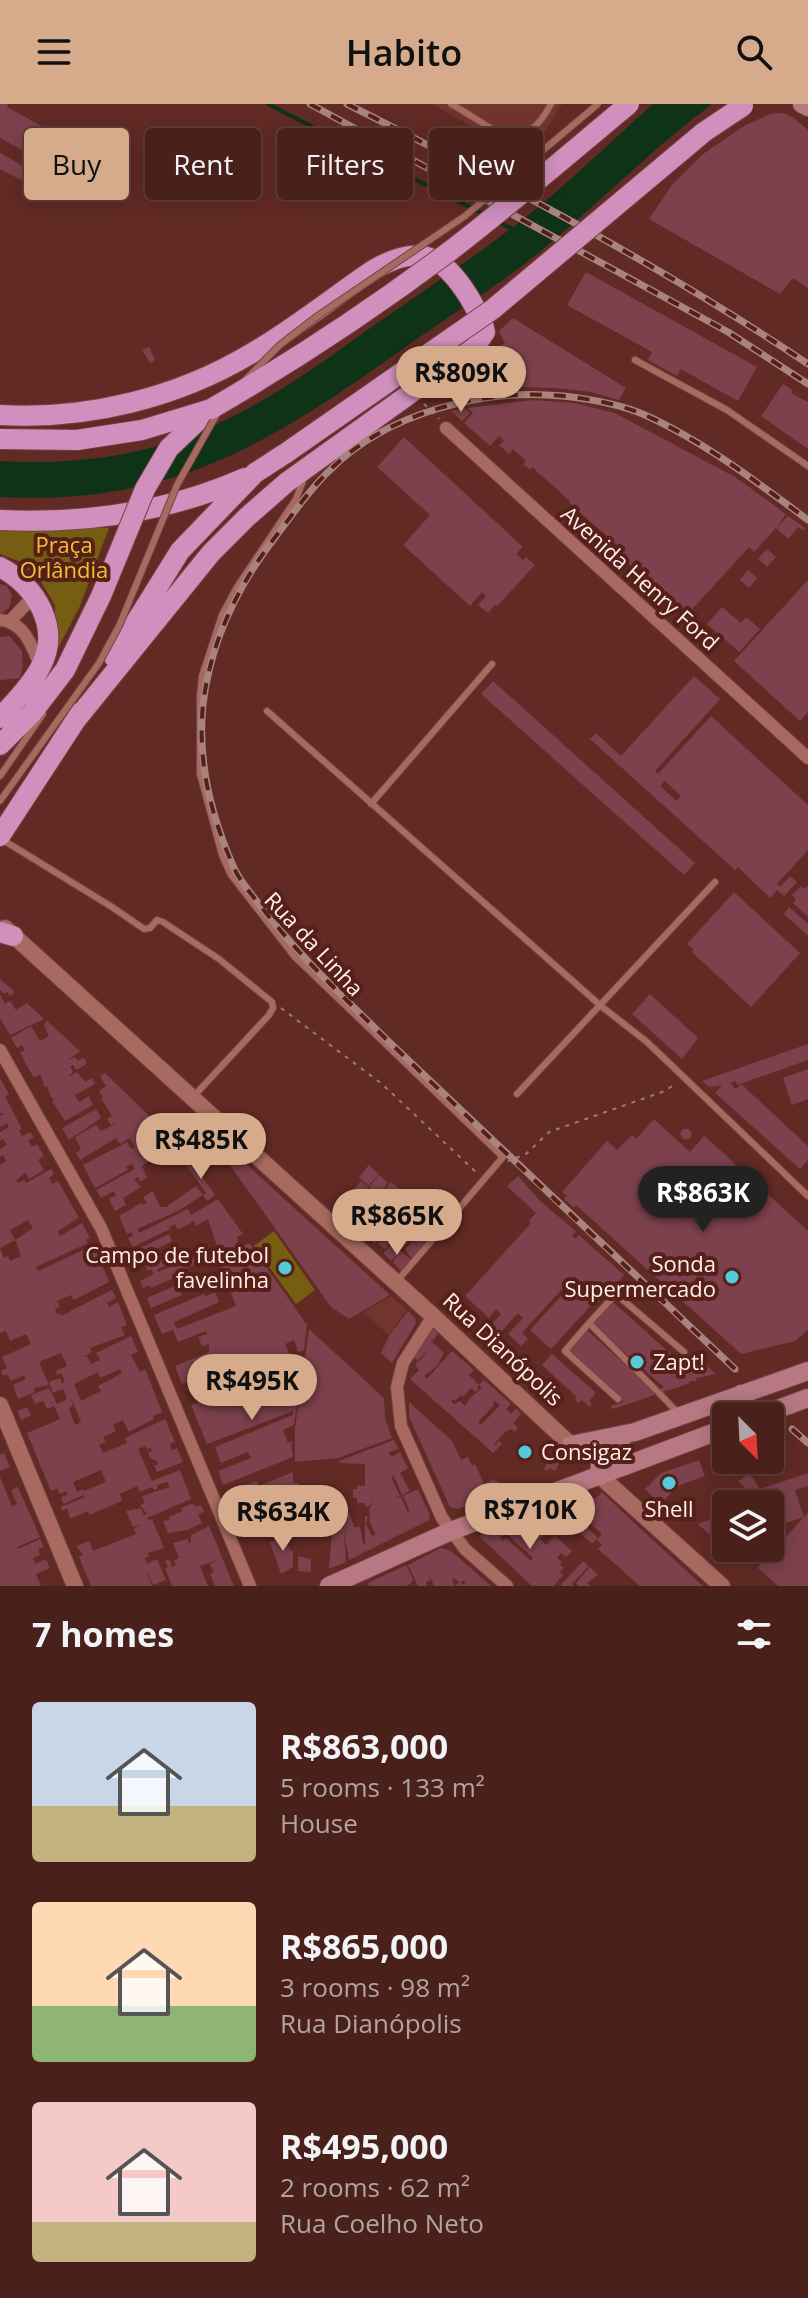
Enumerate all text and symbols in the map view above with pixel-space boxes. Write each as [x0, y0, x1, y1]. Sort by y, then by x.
text: Habito [346, 28, 462, 77]
icon: menu [32, 30, 76, 74]
icon: search [732, 30, 776, 74]
chip: Buy [24, 128, 129, 200]
chip: Rent [145, 128, 261, 200]
chip: Filters [277, 128, 413, 200]
chip: New [429, 128, 543, 200]
pin: R$809K [396, 346, 526, 414]
text: R$809K [414, 354, 508, 390]
street label: Avenida Henry Ford [555, 498, 726, 656]
park label: Praça Orlândia [20, 529, 108, 584]
street label: Rua da Linha [259, 885, 371, 1002]
pin: R$485K [136, 1113, 266, 1181]
text: R$485K [154, 1121, 248, 1157]
pin: R$863K [638, 1166, 768, 1234]
text: R$863K [656, 1174, 750, 1210]
pin: R$865K [332, 1189, 462, 1257]
text: R$865K [350, 1197, 444, 1233]
place label: Campo de futebol favelinha [85, 1239, 269, 1294]
place label: Sonda Supermercado [564, 1248, 716, 1303]
marker: Campo de futebol favelinha [276, 1259, 294, 1277]
marker: Sonda Supermercado [723, 1268, 741, 1286]
street label: Rua Dianópolis [437, 1285, 570, 1412]
place label: Zapt! [653, 1346, 705, 1376]
marker: Zapt! [628, 1353, 646, 1371]
pin: R$495K [187, 1354, 317, 1422]
text: R$495K [205, 1362, 299, 1398]
north arrow [712, 1402, 784, 1474]
map controls [712, 1402, 784, 1562]
place label: Consigaz [541, 1436, 632, 1466]
marker: Consigaz [516, 1443, 534, 1461]
marker: Shell [660, 1474, 678, 1492]
pin: R$710K [465, 1483, 595, 1551]
pin: R$634K [218, 1485, 348, 1553]
button: layers [712, 1490, 784, 1562]
text: R$710K [483, 1491, 577, 1527]
text: R$634K [236, 1493, 330, 1529]
place label: Shell [644, 1493, 694, 1523]
text: 7 homes [32, 1611, 174, 1657]
icon: filters [732, 1612, 776, 1656]
text: R$863,000 [280, 1723, 448, 1769]
icon: home [96, 1734, 192, 1830]
text: 5 rooms · 133 m² [280, 1769, 485, 1805]
text: House [280, 1805, 358, 1841]
text: R$865,000 [280, 1923, 448, 1969]
icon: home [96, 1934, 192, 2030]
text: 3 rooms · 98 m² [280, 1969, 470, 2005]
text: Rua Dianópolis [280, 2005, 462, 2041]
text: R$495,000 [280, 2123, 448, 2169]
icon: home [96, 2134, 192, 2230]
text: 2 rooms · 62 m² [280, 2169, 470, 2205]
text: Rua Coelho Neto [280, 2205, 484, 2241]

